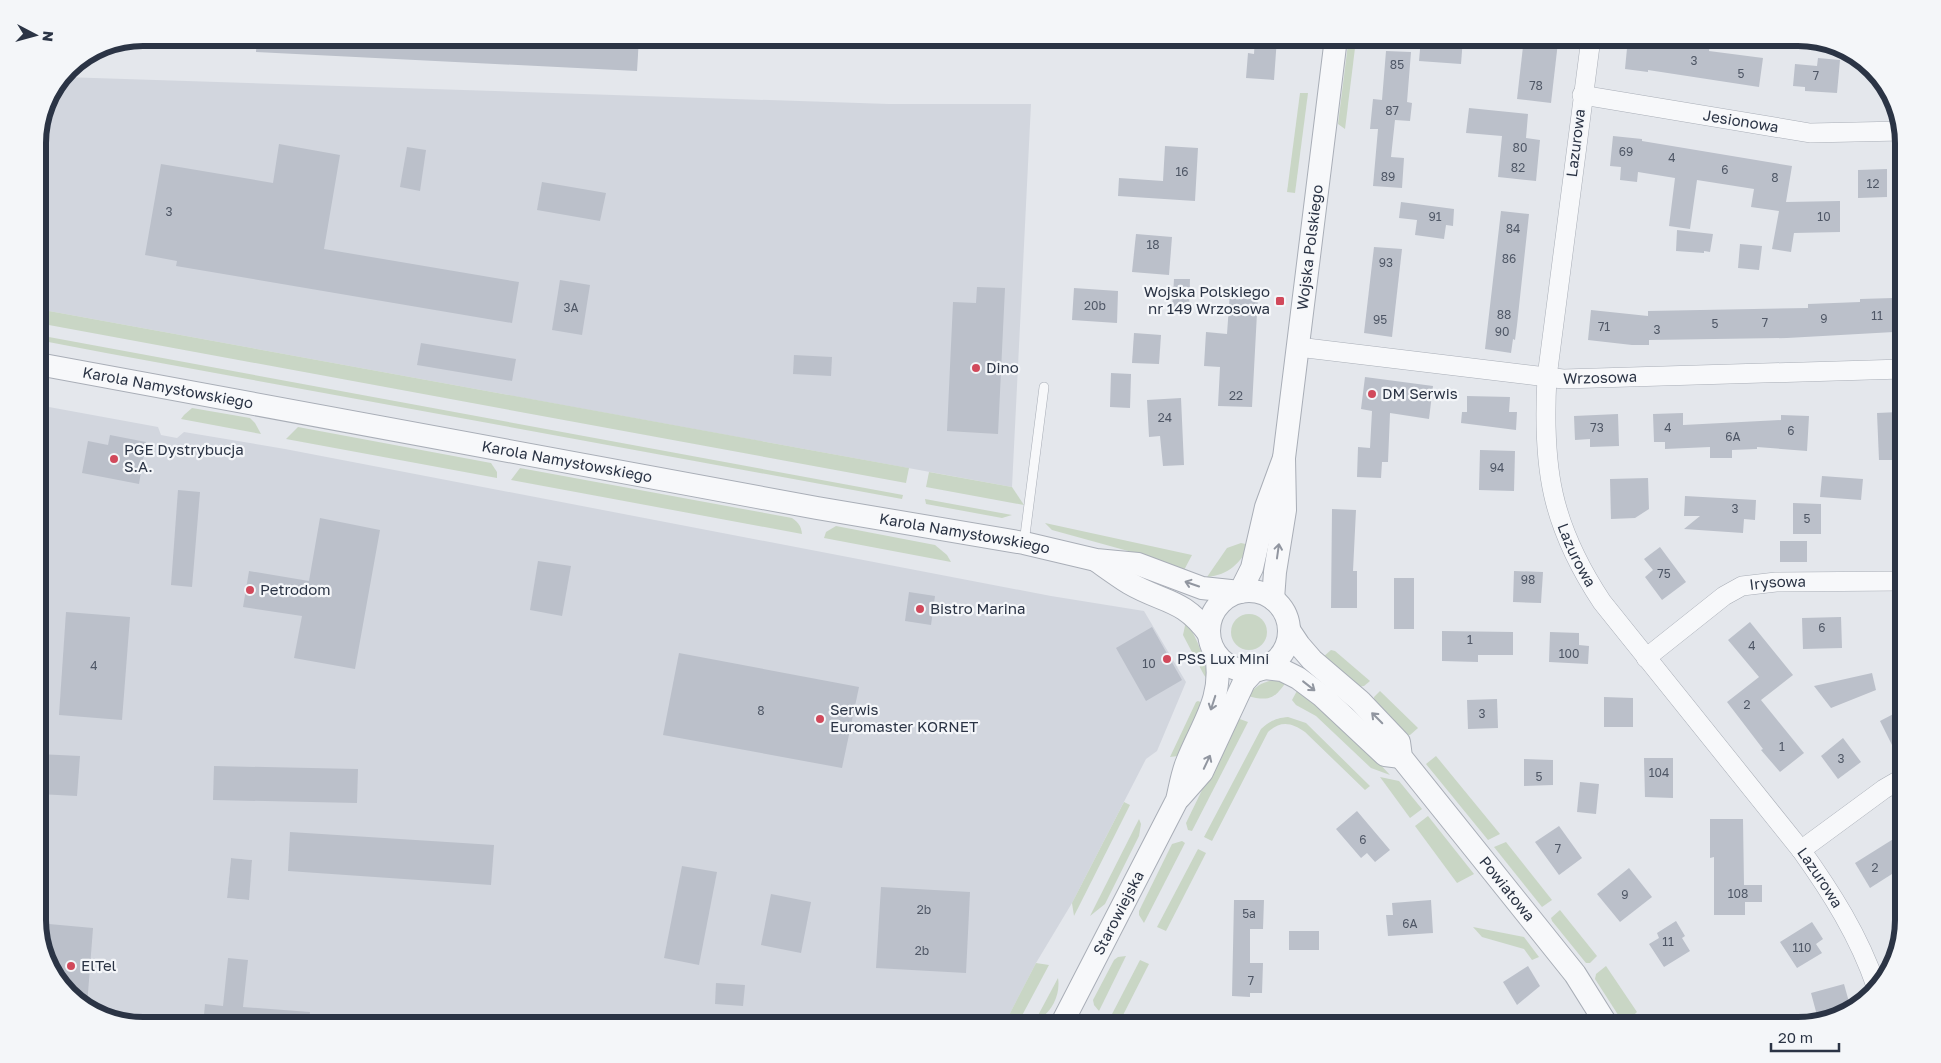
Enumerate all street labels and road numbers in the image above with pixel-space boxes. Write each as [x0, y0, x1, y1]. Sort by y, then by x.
street label: Jesionowa [1702, 105, 1780, 136]
street label: Lazurowa [1562, 108, 1588, 178]
street label: Wojska Polskiego [1292, 184, 1326, 311]
street label: Karola Namysłowskiego [81, 362, 255, 412]
street label: Wrzosowa [1563, 367, 1637, 387]
street label: Karola Namysłowskiego [480, 436, 654, 485]
street label: Karola Namysłowskiego [878, 509, 1052, 557]
street label: Lazurowa [1554, 521, 1600, 590]
street label: Irysowa [1748, 572, 1806, 593]
street label: Lazurowa [1794, 843, 1847, 911]
street label: Powiatowa [1476, 852, 1539, 925]
street label: Starowiejska [1089, 868, 1147, 958]

